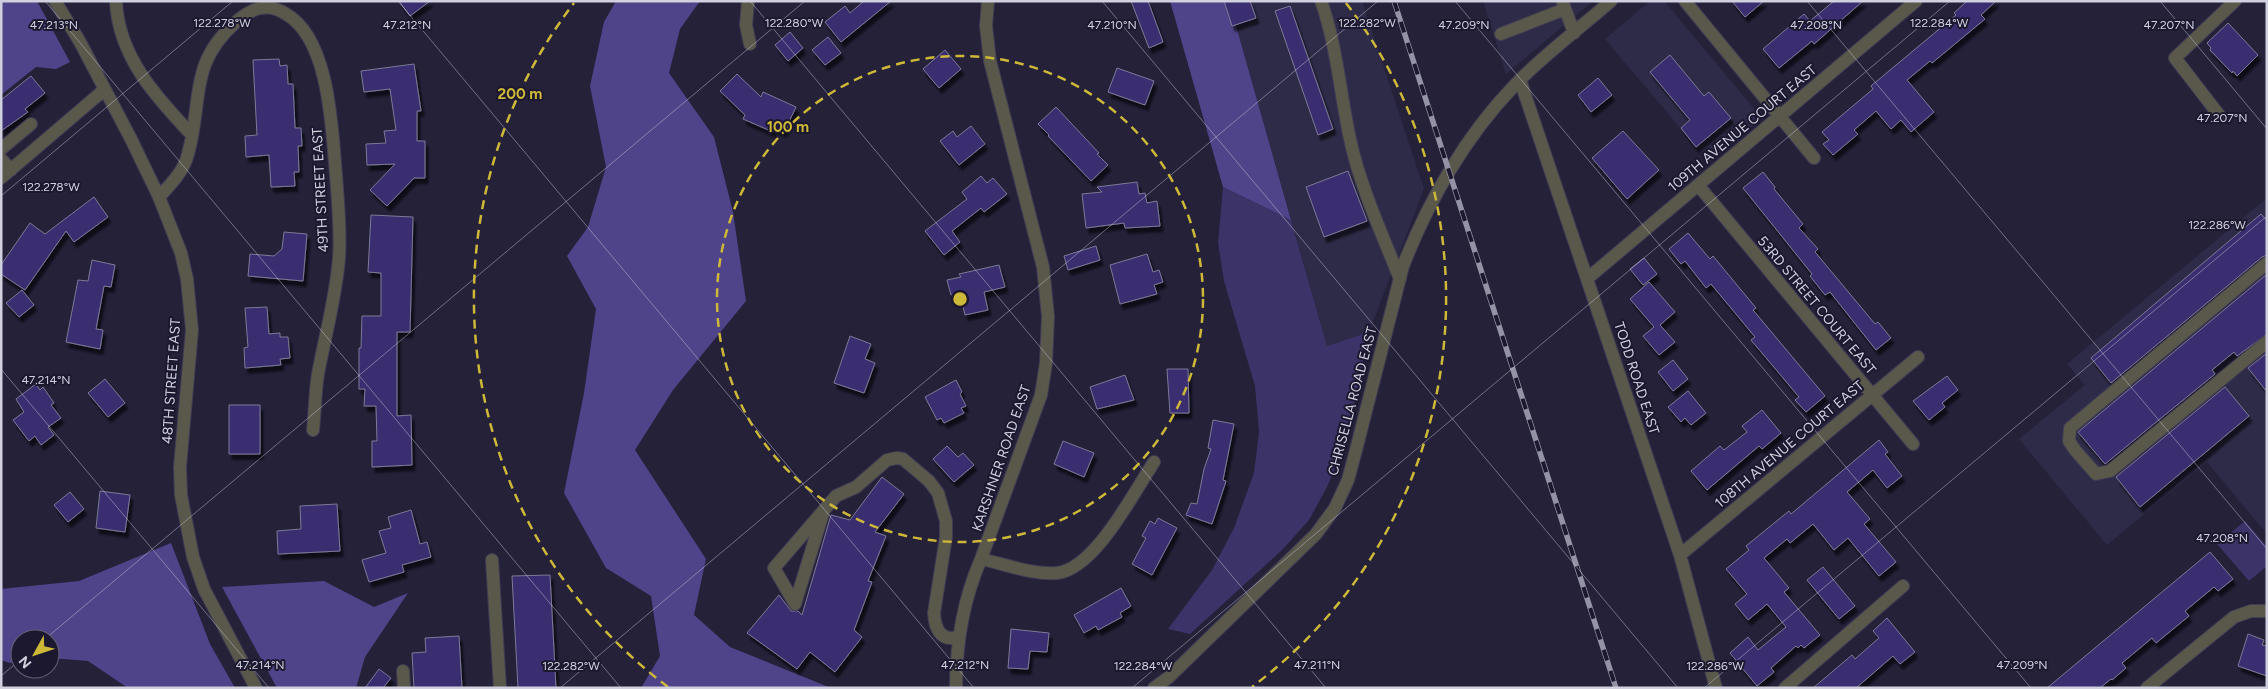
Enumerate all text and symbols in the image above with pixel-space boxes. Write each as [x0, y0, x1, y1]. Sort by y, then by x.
text: 122.278°W [193, 16, 251, 30]
text: 122.280°W [765, 16, 824, 30]
text: 122.282°W [1338, 16, 1396, 30]
text: 122.284°W [1910, 16, 1969, 30]
text: 47.213°N [30, 18, 78, 32]
text: 47.212°N [383, 18, 431, 32]
text: 47.210°N [1087, 18, 1137, 32]
text: 47.209°N [1438, 18, 1490, 32]
text: 47.208°N [1790, 18, 1842, 32]
text: 47.207°N [2144, 18, 2194, 32]
street label: 109TH AVENUE COURT EAST [1665, 61, 1820, 196]
text: 200 m [498, 85, 542, 103]
text: 47.207°N [2197, 111, 2247, 125]
text: 100 m [767, 118, 809, 136]
street label: 49TH STREET EAST [309, 127, 332, 253]
text: 122.278°W [22, 180, 80, 194]
text: 122.286°W [2188, 218, 2246, 232]
street label: 53RD STREET COURT EAST [1754, 233, 1880, 378]
centre of rings [951, 290, 969, 308]
street label: 48TH STREET EAST [159, 317, 184, 444]
street label: TODD ROAD EAST [1610, 320, 1663, 437]
street label: CHRISELLA ROAD EAST [1324, 324, 1381, 478]
text: 47.214°N [21, 373, 71, 387]
street label: 108TH AVENUE COURT EAST [1711, 377, 1867, 512]
street label: KARSHNER ROAD EAST [968, 383, 1035, 534]
text: 47.208°N [2196, 531, 2248, 545]
north arrow [10, 629, 60, 679]
text: N [15, 652, 35, 672]
text: 47.214°N [235, 658, 285, 672]
text: 47.212°N [941, 658, 989, 672]
text: 47.211°N [1294, 658, 1340, 672]
text: 47.209°N [1996, 658, 2048, 672]
text: 122.282°W [542, 659, 600, 673]
text: 122.284°W [1114, 659, 1173, 673]
text: 122.286°W [1686, 659, 1744, 673]

